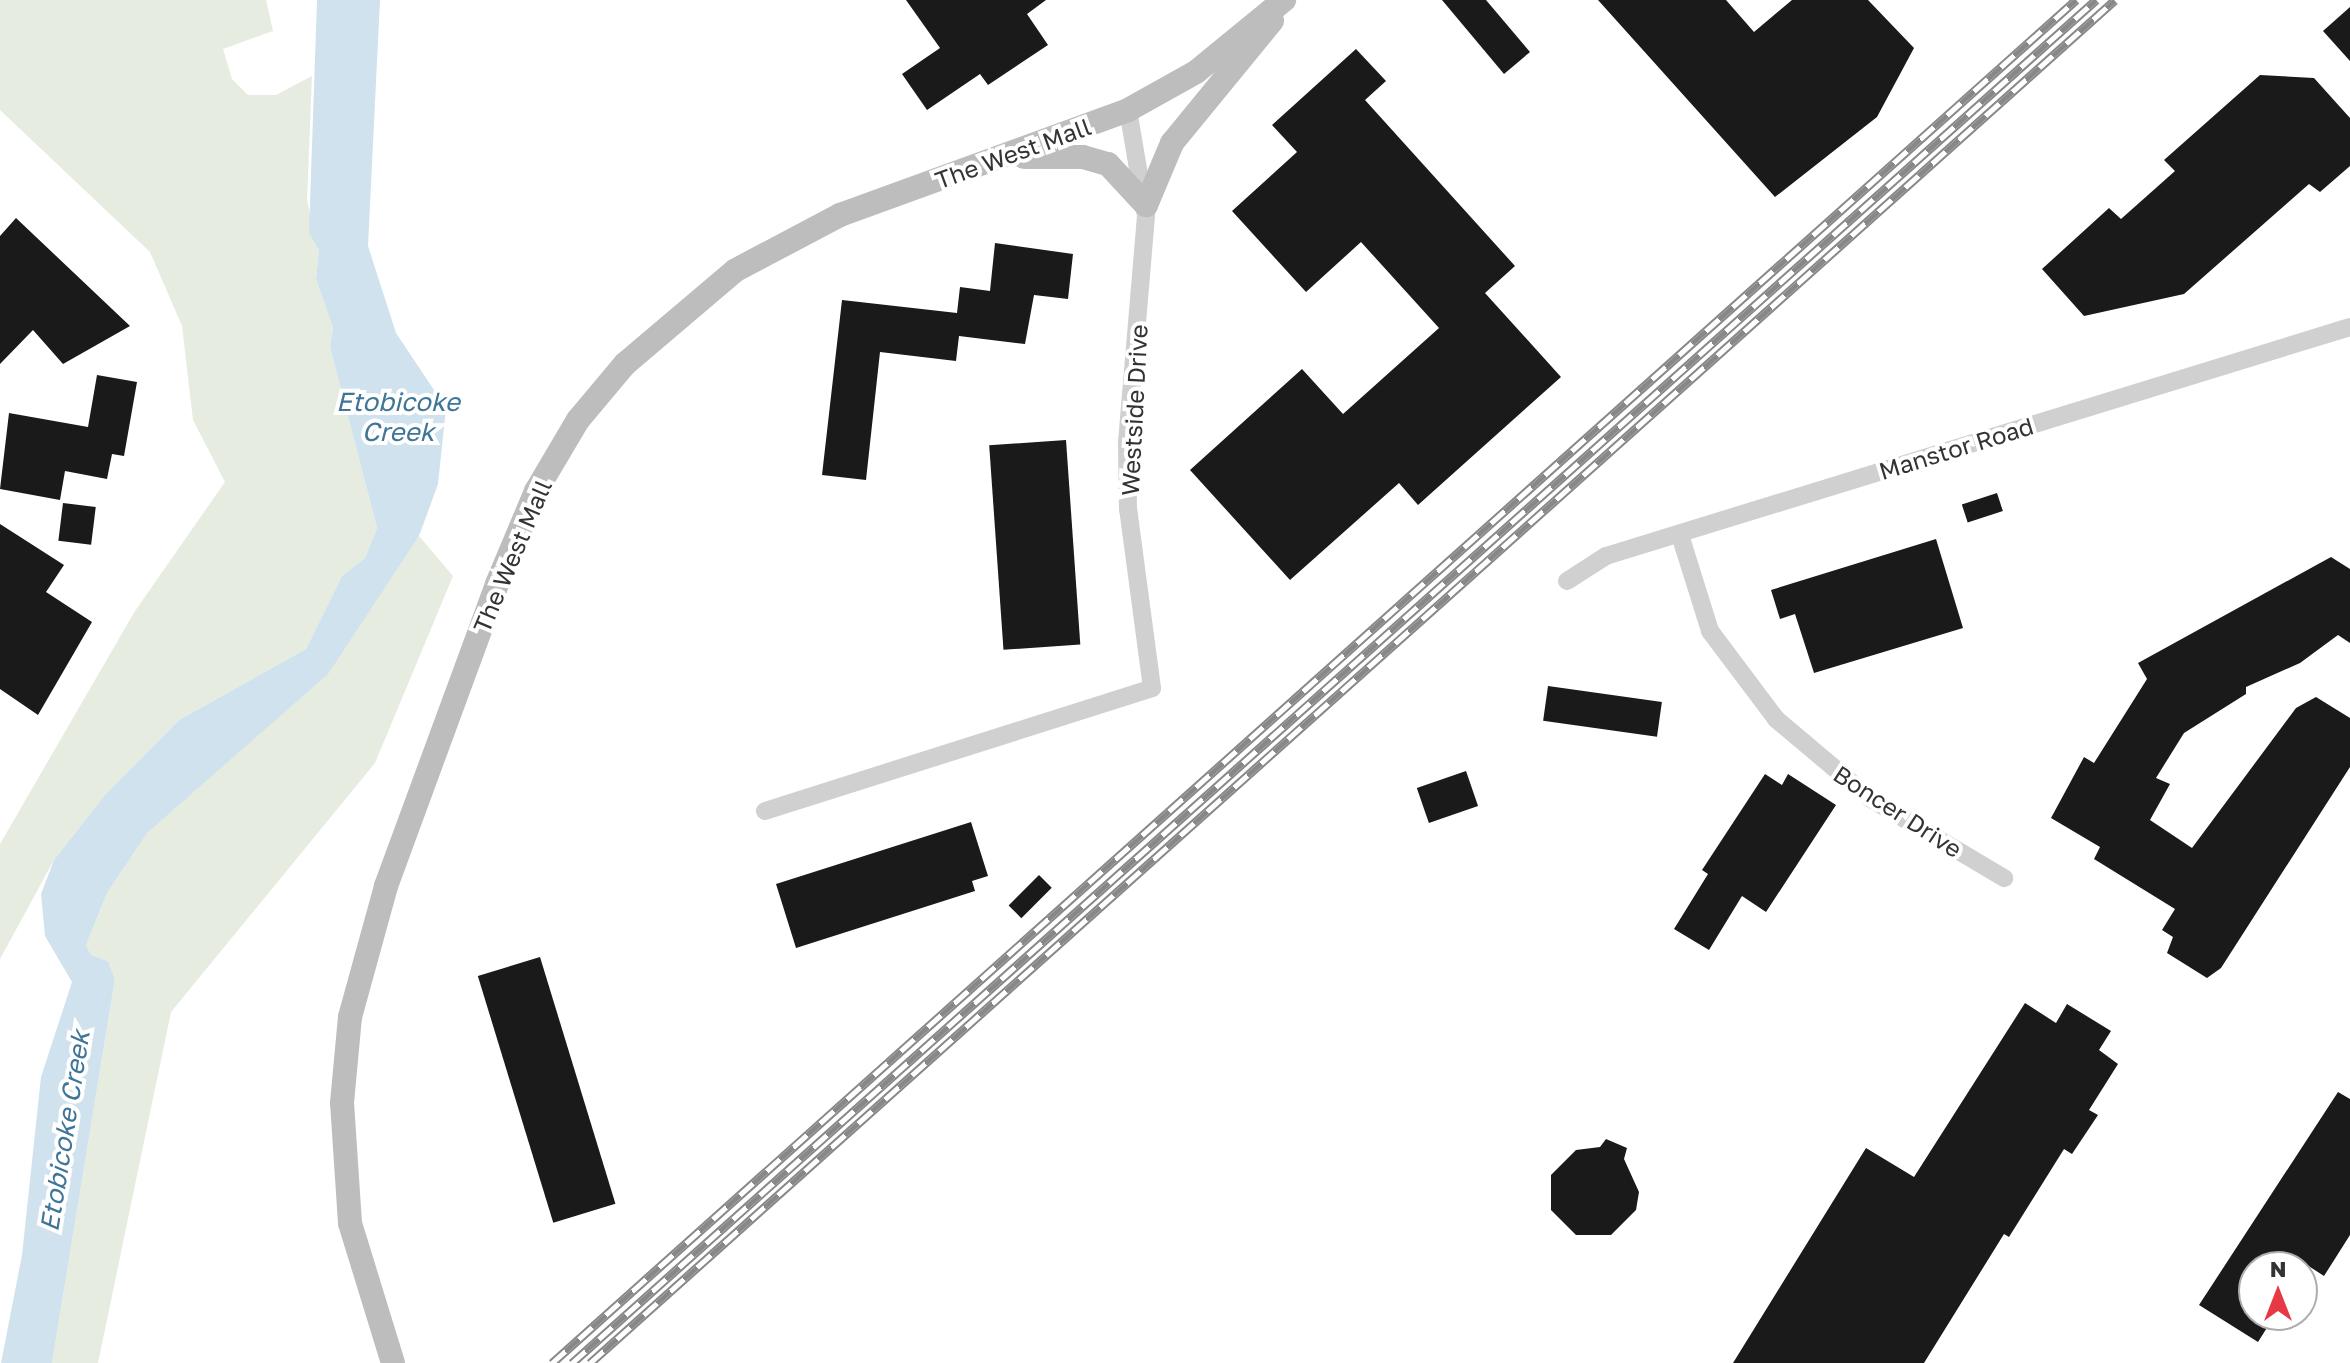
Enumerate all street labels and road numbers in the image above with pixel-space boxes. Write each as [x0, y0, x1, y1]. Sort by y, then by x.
street label: The West Mall [931, 112, 1095, 194]
street label: Westside Drive [1115, 324, 1153, 496]
street label: Manstor Road [1875, 411, 2037, 485]
street label: The West Mall [467, 475, 557, 637]
street label: Boncer Drive [1828, 759, 1968, 863]

